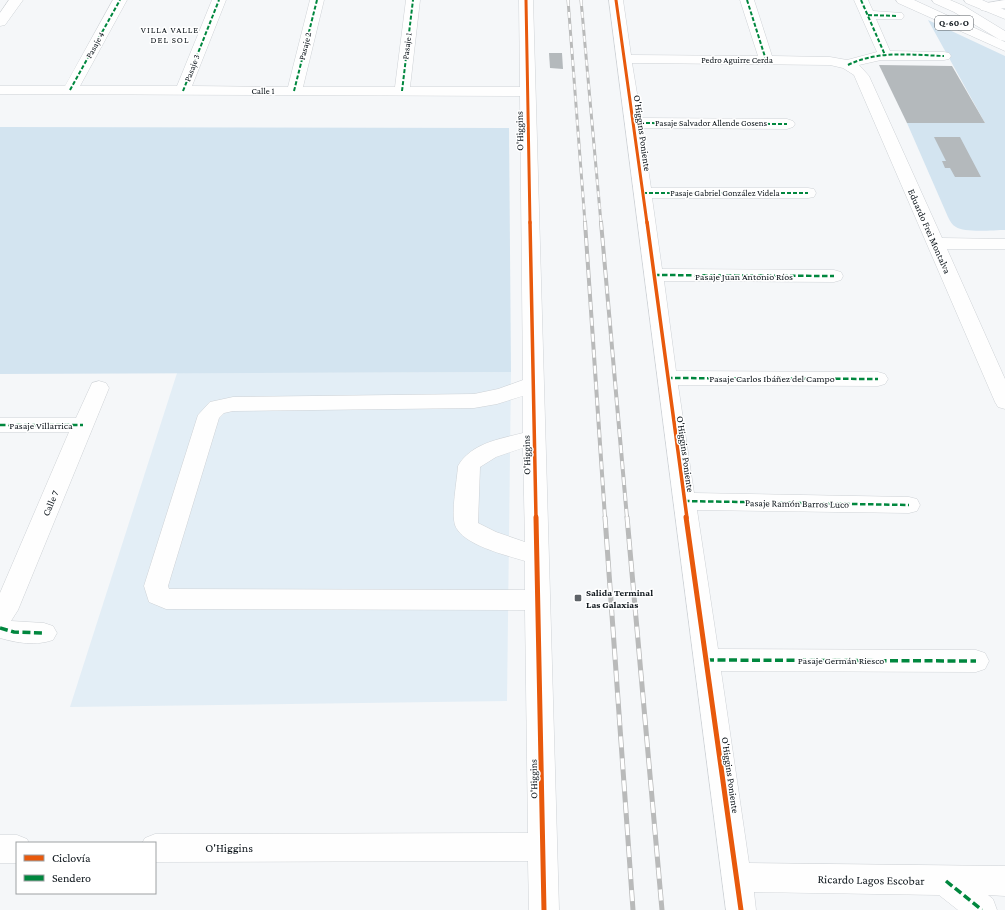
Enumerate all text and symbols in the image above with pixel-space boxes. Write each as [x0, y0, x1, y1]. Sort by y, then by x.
road number: Q-60-O [935, 16, 973, 30]
district label: VILLA VALLE DEL SOL [141, 25, 199, 45]
street label: Pasaje 4 [84, 30, 107, 60]
street label: Pasaje 2 [297, 31, 314, 61]
street label: Pasaje 1 [400, 32, 415, 60]
street label: Pasaje 3 [182, 53, 203, 83]
street label: Pedro Aguirre Cerda [701, 55, 773, 65]
street label: Calle 1 [252, 86, 274, 96]
street label: O'Higgins Poniente [632, 94, 653, 172]
street label: O'Higgins [514, 111, 525, 151]
street label: Pasaje Salvador Allende Gosens [655, 118, 768, 129]
street label: Eduardo Frei Montalva [906, 187, 953, 276]
street label: Pasaje Gabriel González Videla [670, 188, 780, 199]
street label: Pasaje Juan Antonio Ríos [695, 271, 793, 283]
street label: Pasaje Carlos Ibáñez del Campo [709, 373, 835, 385]
street label: O'Higgins Poniente [675, 415, 696, 493]
street label: Pasaje Villarrica [9, 420, 73, 432]
street label: O'Higgins [521, 435, 532, 475]
street label: Calle 7 [40, 488, 61, 518]
street label: Pasaje Ramón Barros Luco [745, 497, 849, 511]
place label: Salida Terminal Las Galaxias [586, 587, 653, 610]
marker: Salida Terminal Las Galaxias [573, 593, 583, 603]
street label: Pasaje Germán Riesco [798, 655, 884, 667]
street label: O'Higgins Poniente [720, 736, 741, 814]
street label: O'Higgins [528, 759, 539, 799]
street label: O'Higgins [205, 841, 253, 855]
legend [16, 842, 156, 894]
text: Ciclovía [52, 851, 91, 865]
text: Sendero [52, 871, 91, 885]
street label: Ricardo Lagos Escobar [817, 872, 925, 888]

